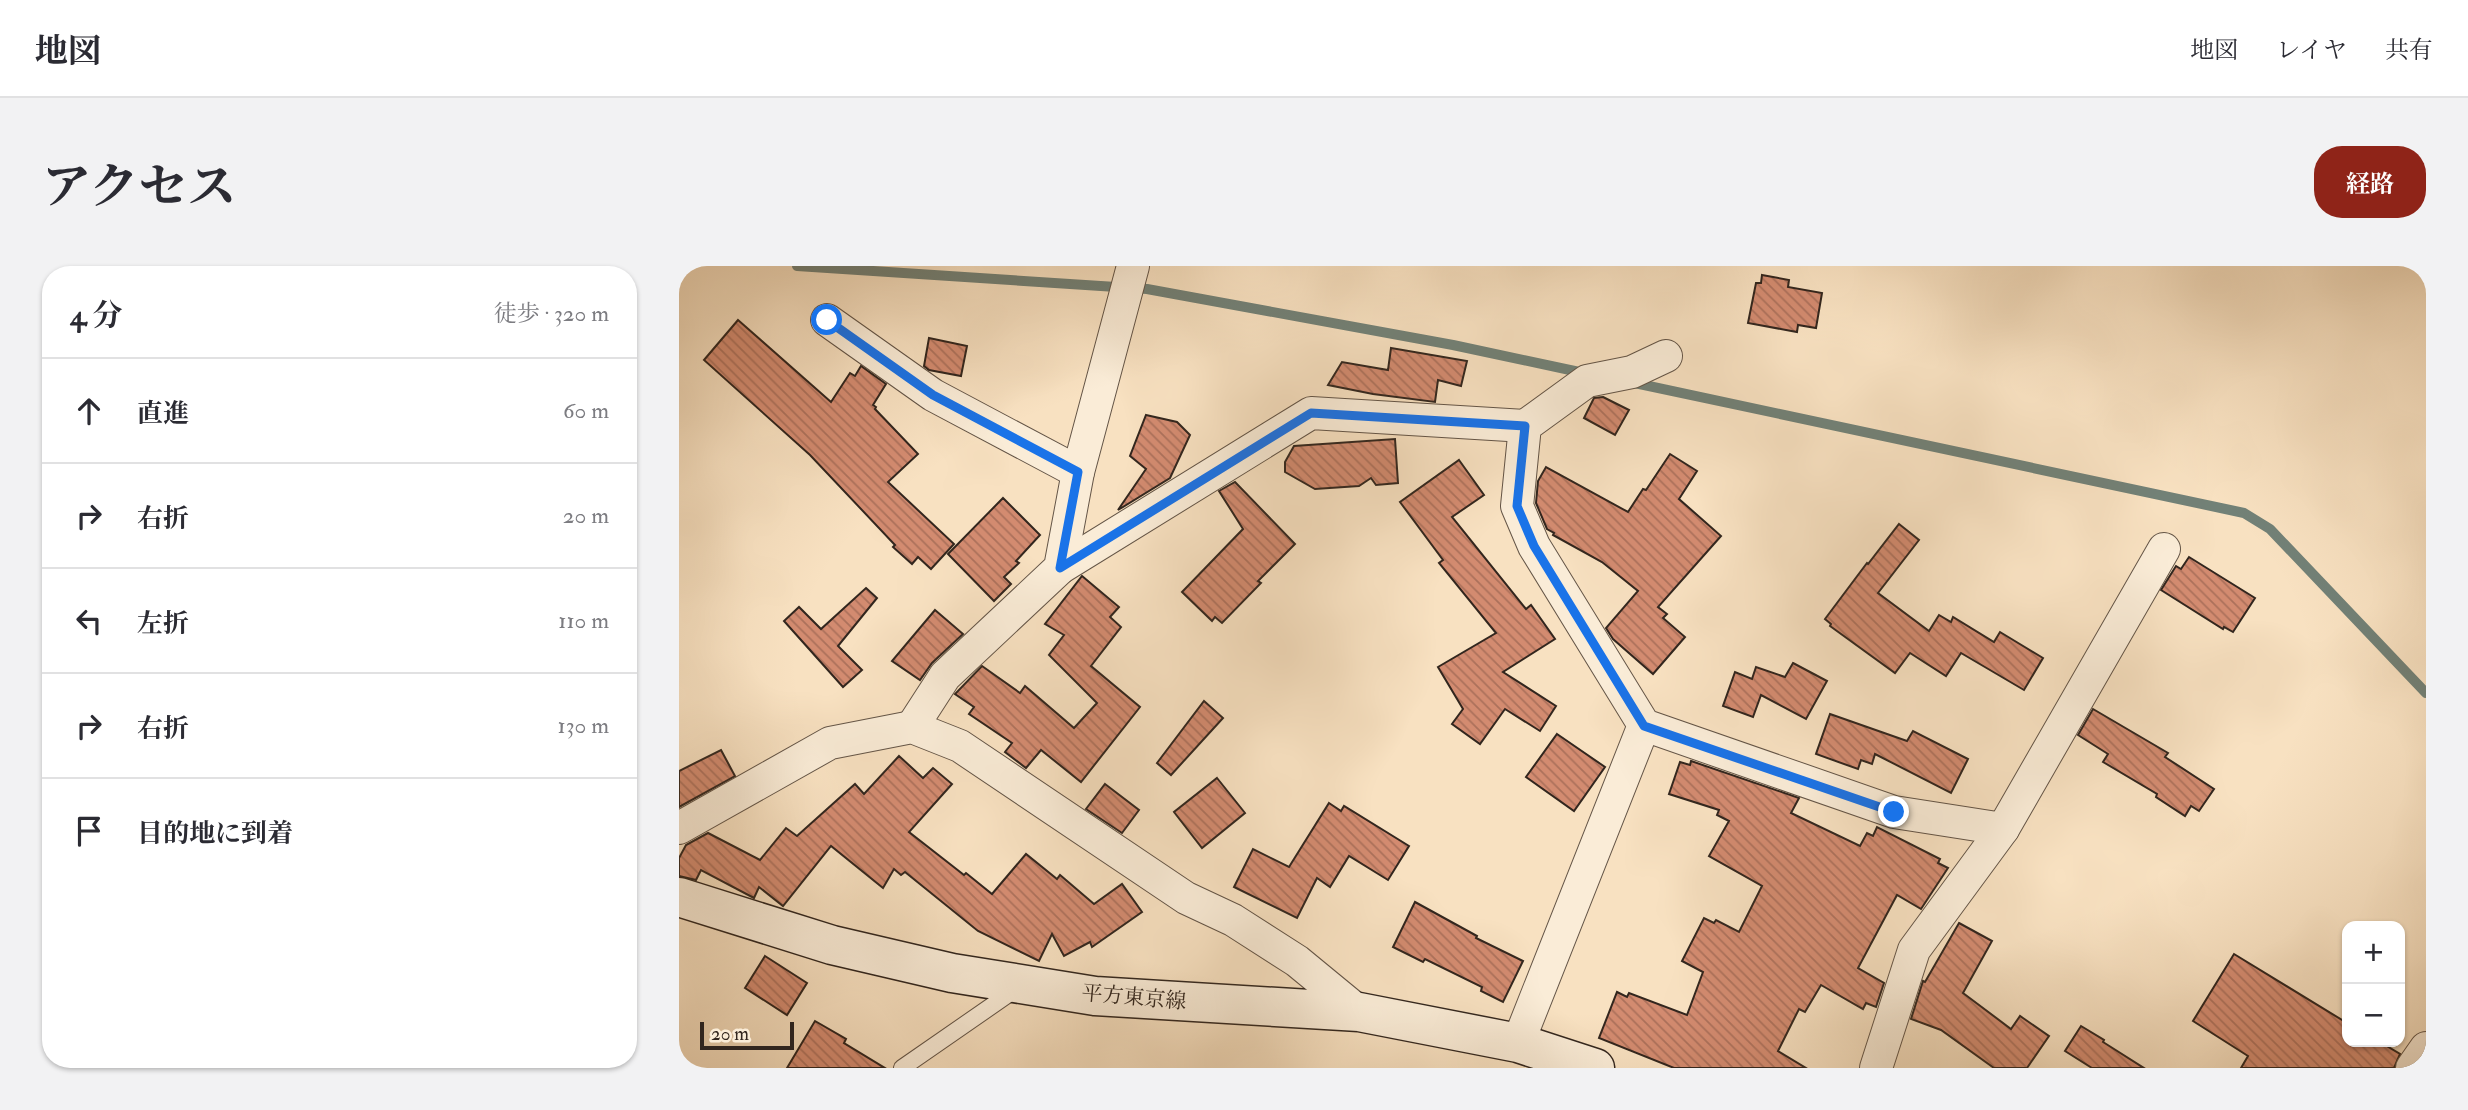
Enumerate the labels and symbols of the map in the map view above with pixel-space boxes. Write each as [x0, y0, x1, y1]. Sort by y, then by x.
route start [811, 304, 842, 335]
route end [1878, 796, 1909, 827]
street label: 平方東京線 [1080, 979, 1187, 1016]
scale bar [700, 1019, 795, 1051]

